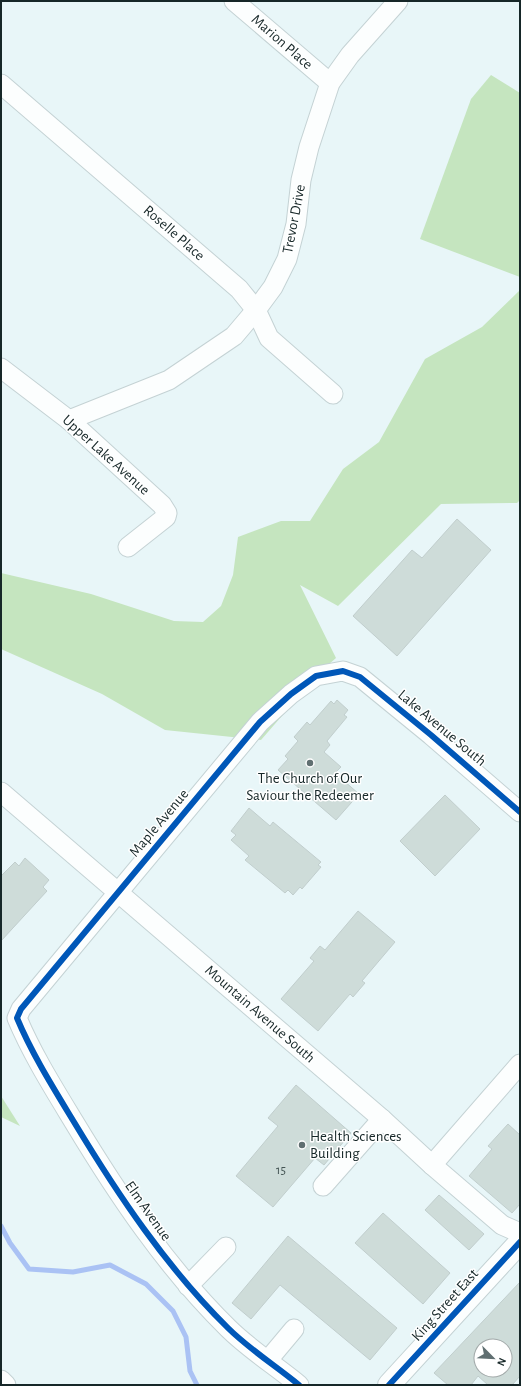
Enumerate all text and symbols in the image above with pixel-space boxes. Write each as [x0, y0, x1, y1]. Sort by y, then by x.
street label: Marion Place [249, 12, 315, 72]
street label: Trevor Drive [280, 183, 308, 255]
street label: Roselle Place [141, 203, 207, 263]
street label: Upper Lake Avenue [60, 412, 153, 498]
street label: Lake Avenue South [395, 687, 489, 769]
marker: The Church of Our Saviour the Redeemer [305, 758, 315, 768]
place label: The Church of Our Saviour the Redeemer [246, 771, 374, 803]
street label: Maple Avenue [127, 786, 191, 860]
street label: Mountain Avenue South [202, 962, 318, 1066]
place label: Health Sciences Building [310, 1129, 402, 1161]
marker: Health Sciences Building [297, 1140, 307, 1150]
house number: 15 [276, 1164, 286, 1177]
street label: Elm Avenue [122, 1178, 174, 1244]
street label: King Street East [409, 1266, 481, 1344]
north arrow [473, 1338, 513, 1378]
text: N [495, 1356, 508, 1368]

